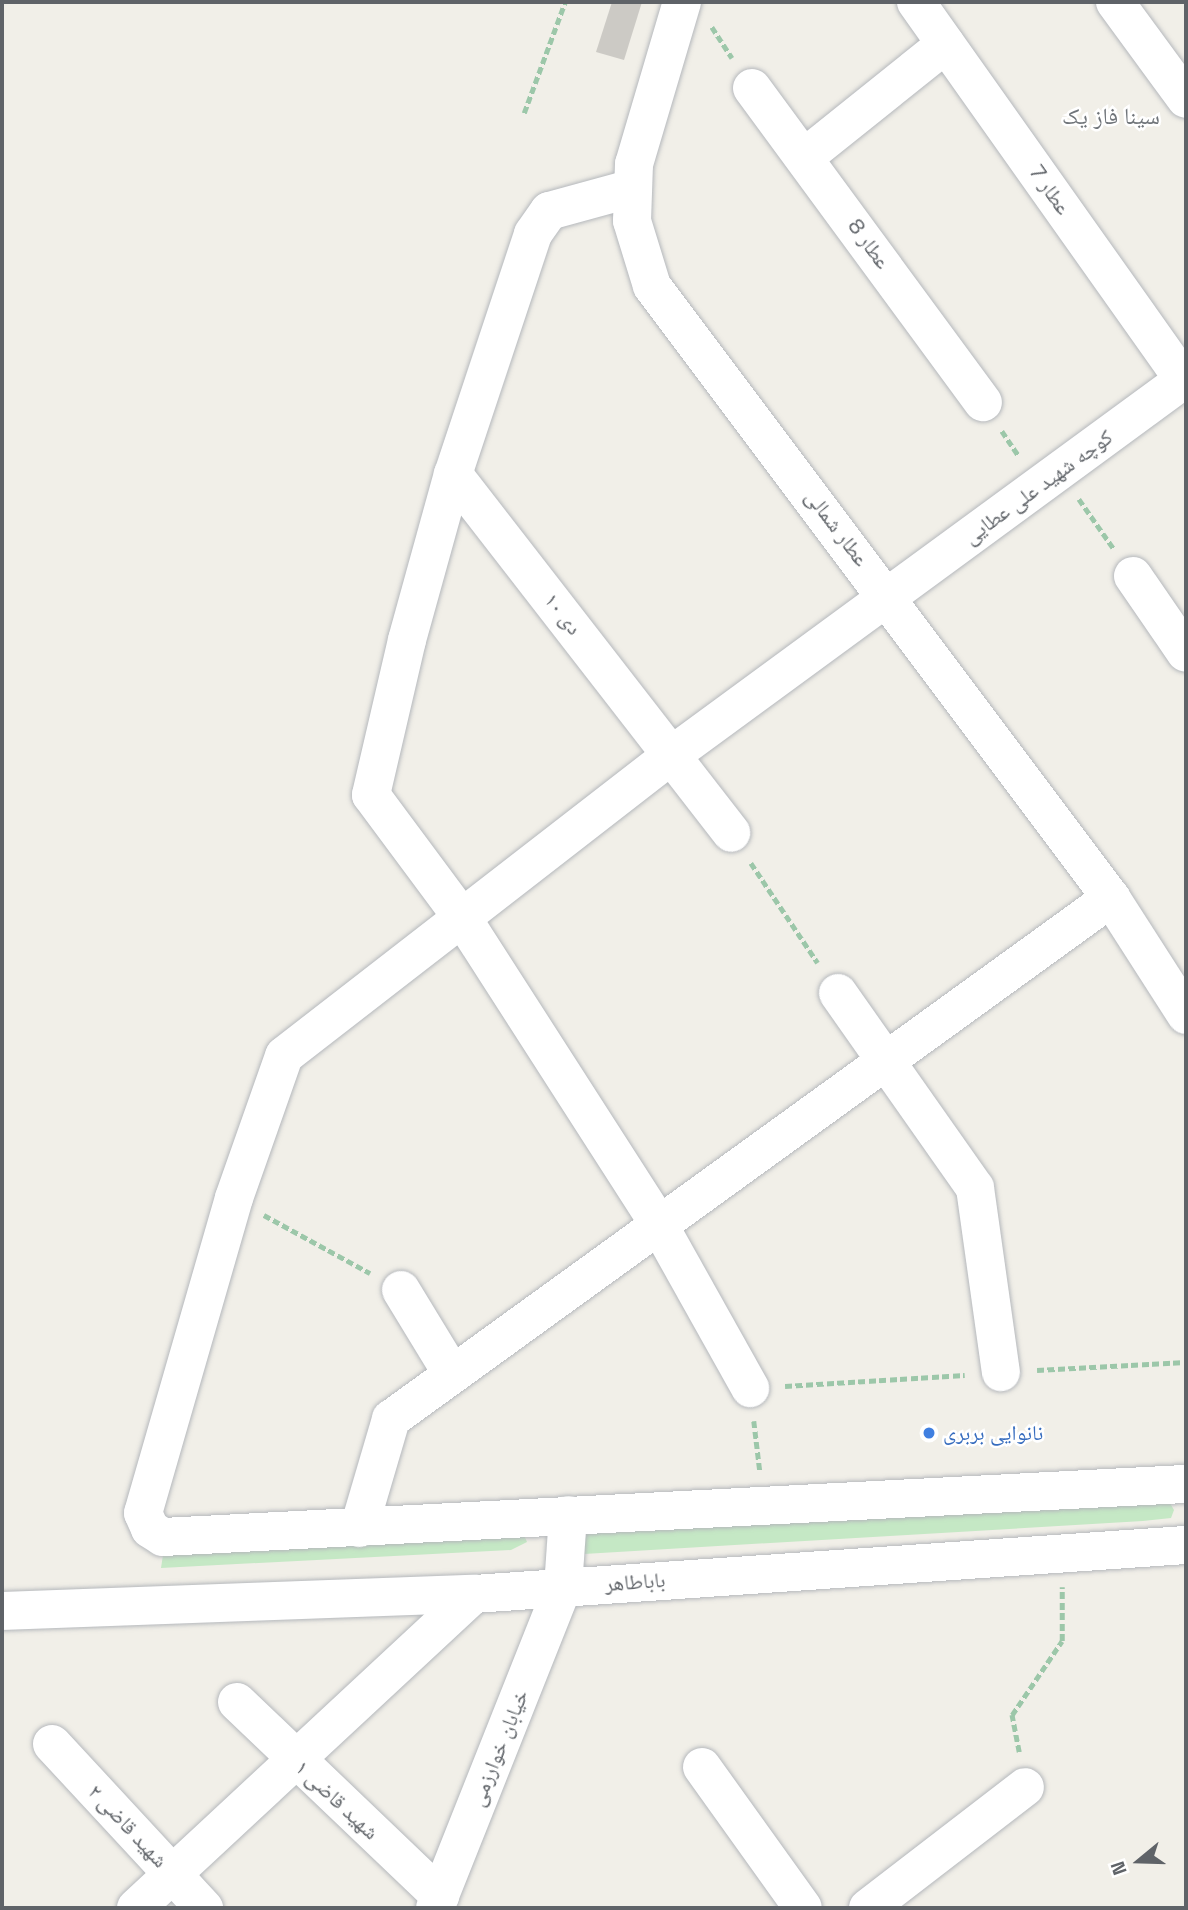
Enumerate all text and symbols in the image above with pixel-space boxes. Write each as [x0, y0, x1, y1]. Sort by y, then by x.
district label: سینا فاز یک [1062, 102, 1160, 130]
street label: عطار 7 [1024, 160, 1076, 220]
street label: عطار 8 [842, 214, 896, 274]
street label: کوچه شهید علی عطایی [959, 425, 1117, 549]
street label: عطار شمالی [800, 485, 874, 571]
street label: دی ۱۰ [539, 588, 587, 640]
place label: نانوایی بربری [943, 1420, 1043, 1446]
marker: نانوایی بربری [921, 1425, 937, 1441]
street label: باباطاهر [604, 1567, 666, 1597]
street label: خیابان خوارزمی [464, 1686, 534, 1810]
street label: شهید قاضی ۱ [290, 1755, 384, 1845]
street label: شهید قاضی ۲ [83, 1779, 173, 1873]
north arrow [1104, 1826, 1174, 1896]
text: N [1105, 1858, 1133, 1878]

